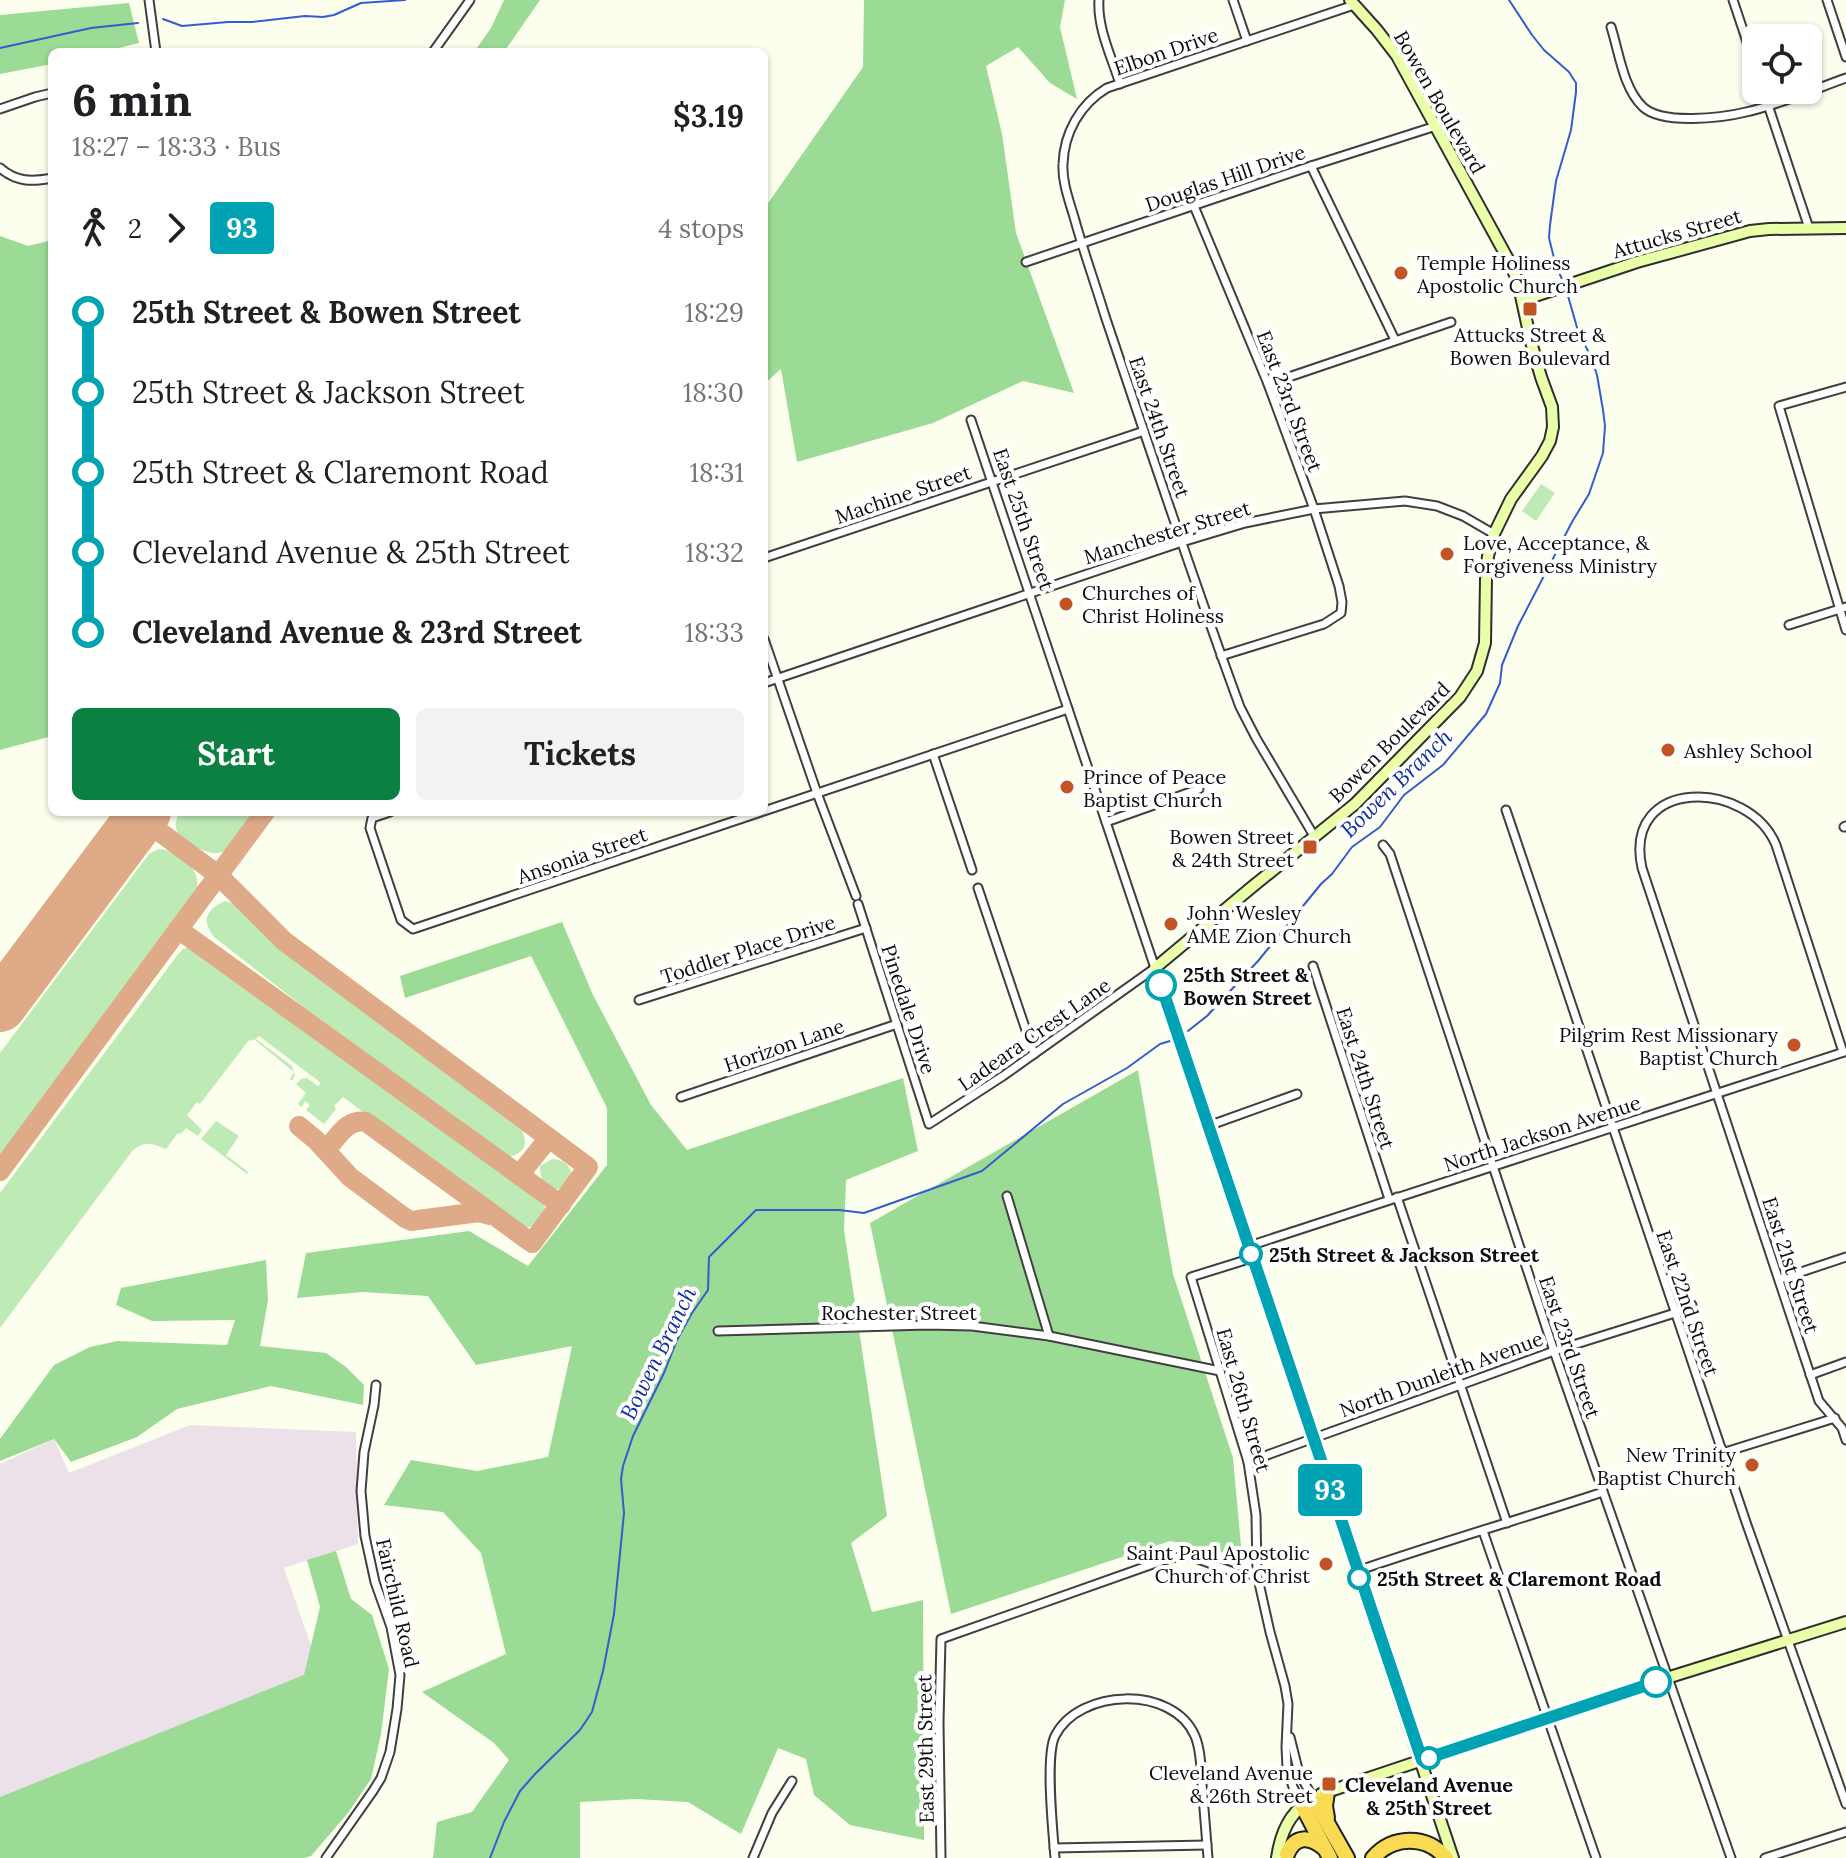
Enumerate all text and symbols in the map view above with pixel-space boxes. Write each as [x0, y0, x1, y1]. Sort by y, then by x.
street label: Elbon Drive [1111, 21, 1222, 81]
map controls [1742, 24, 1822, 104]
button: locate [1742, 24, 1822, 104]
street label: Bowen Boulevard [1389, 26, 1491, 178]
text: 6 min [72, 72, 192, 128]
text: $3.19 [673, 97, 744, 135]
text: 18:27 – 18:33 · Bus [72, 130, 281, 163]
street label: Douglas Hill Drive [1142, 139, 1308, 217]
street label: Attucks Street [1609, 203, 1744, 264]
icon: walk [72, 206, 116, 250]
icon: forward [154, 206, 198, 250]
text: 93 [226, 210, 258, 246]
text: 2 [128, 212, 142, 245]
text: 4 stops [658, 212, 744, 245]
place label: Temple Holiness Apostolic Church [1416, 250, 1578, 298]
marker: Temple Holiness Apostolic Church [1392, 264, 1410, 282]
text: 25th Street & Bowen Street [132, 293, 521, 331]
text: 18:29 [684, 296, 744, 329]
marker: Attucks Street & Bowen Boulevard [1521, 300, 1539, 318]
place label: Attucks Street & Bowen Boulevard [1450, 322, 1610, 370]
street label: East 23rd Street [1252, 327, 1328, 475]
street label: East 24th Street [1124, 353, 1196, 501]
text: 25th Street & Jackson Street [132, 373, 525, 411]
text: 18:30 [683, 376, 744, 409]
street label: East 25th Street [988, 445, 1060, 593]
text: 25th Street & Claremont Road [132, 453, 549, 491]
text: 18:31 [689, 456, 744, 489]
street label: Machine Street [832, 459, 974, 529]
street label: Manchester Street [1081, 495, 1253, 569]
place label: Love, Acceptance, & Forgiveness Ministry [1463, 530, 1657, 578]
text: Cleveland Avenue & 25th Street [132, 533, 570, 571]
text: 18:32 [685, 536, 744, 569]
marker: Love, Acceptance, & Forgiveness Ministry [1438, 545, 1456, 563]
place label: Churches of Christ Holiness [1082, 580, 1224, 628]
marker: Churches of Christ Holiness [1057, 595, 1075, 613]
text: Cleveland Avenue & 23rd Street [132, 613, 582, 651]
text: 18:33 [684, 616, 744, 649]
street label: Bowen Boulevard [1323, 676, 1455, 808]
button: Start [72, 708, 400, 800]
button: Tickets [416, 708, 744, 800]
water label: Bowen Branch [1334, 723, 1458, 843]
place label: Ashley School [1683, 738, 1813, 763]
marker: Ashley School [1659, 741, 1677, 759]
place label: Prince of Peace Baptist Church [1083, 764, 1226, 812]
marker: Prince of Peace Baptist Church [1058, 778, 1076, 796]
street label: Ansonia Street [513, 821, 650, 889]
place label: Bowen Street & 24th Street [1169, 824, 1294, 872]
marker: Bowen Street & 24th Street [1301, 838, 1319, 856]
place label: John Wesley AME Zion Church [1186, 900, 1351, 948]
street label: Toddler Place Drive [658, 909, 839, 989]
marker: John Wesley AME Zion Church [1162, 915, 1180, 933]
street label: Pinedale Drive [876, 941, 942, 1077]
place label: 25th Street & Bowen Street [1183, 962, 1312, 1010]
marker: 25th Street & Bowen Street [1146, 970, 1176, 1000]
street label: Ladeara Crest Lane [953, 972, 1115, 1096]
street label: East 24th Street [1331, 1004, 1401, 1152]
street label: Horizon Lane [721, 1013, 848, 1077]
place label: Pilgrim Rest Missionary Baptist Church [1559, 1022, 1778, 1070]
marker: Pilgrim Rest Missionary Baptist Church [1785, 1036, 1803, 1054]
street label: North Jackson Avenue [1440, 1089, 1644, 1177]
street label: East 21st Street [1757, 1194, 1825, 1337]
street label: East 22nd Street [1651, 1227, 1725, 1379]
place label: 25th Street & Jackson Street [1269, 1242, 1540, 1267]
marker: 25th Street & Jackson Street [1240, 1243, 1262, 1265]
street label: East 23rd Street [1534, 1272, 1606, 1422]
water label: Bowen Branch [614, 1282, 702, 1424]
street label: Rochester Street [821, 1300, 977, 1325]
street label: East 26th Street [1211, 1325, 1277, 1475]
street label: North Dunleith Avenue [1336, 1326, 1546, 1422]
place label: New Trinity Baptist Church [1597, 1442, 1736, 1490]
marker: New Trinity Baptist Church [1743, 1456, 1761, 1474]
line badge: 93 [1294, 1464, 1366, 1516]
text: 93 [1314, 1472, 1346, 1508]
street label: Fairchild Road [371, 1536, 425, 1670]
place label: Saint Paul Apostolic Church of Christ [1126, 1540, 1310, 1588]
marker: Saint Paul Apostolic Church of Christ [1317, 1555, 1335, 1573]
place label: 25th Street & Claremont Road [1377, 1566, 1661, 1591]
marker: 25th Street & Claremont Road [1348, 1567, 1370, 1589]
unlabelled marker [1641, 1667, 1671, 1697]
street label: East 29th Street [911, 1674, 939, 1824]
marker: Cleveland Avenue & 25th Street [1418, 1747, 1440, 1769]
place label: Cleveland Avenue & 26th Street [1149, 1760, 1313, 1808]
place label: Cleveland Avenue & 25th Street [1345, 1772, 1513, 1820]
marker: Cleveland Avenue & 26th Street [1320, 1775, 1338, 1793]

